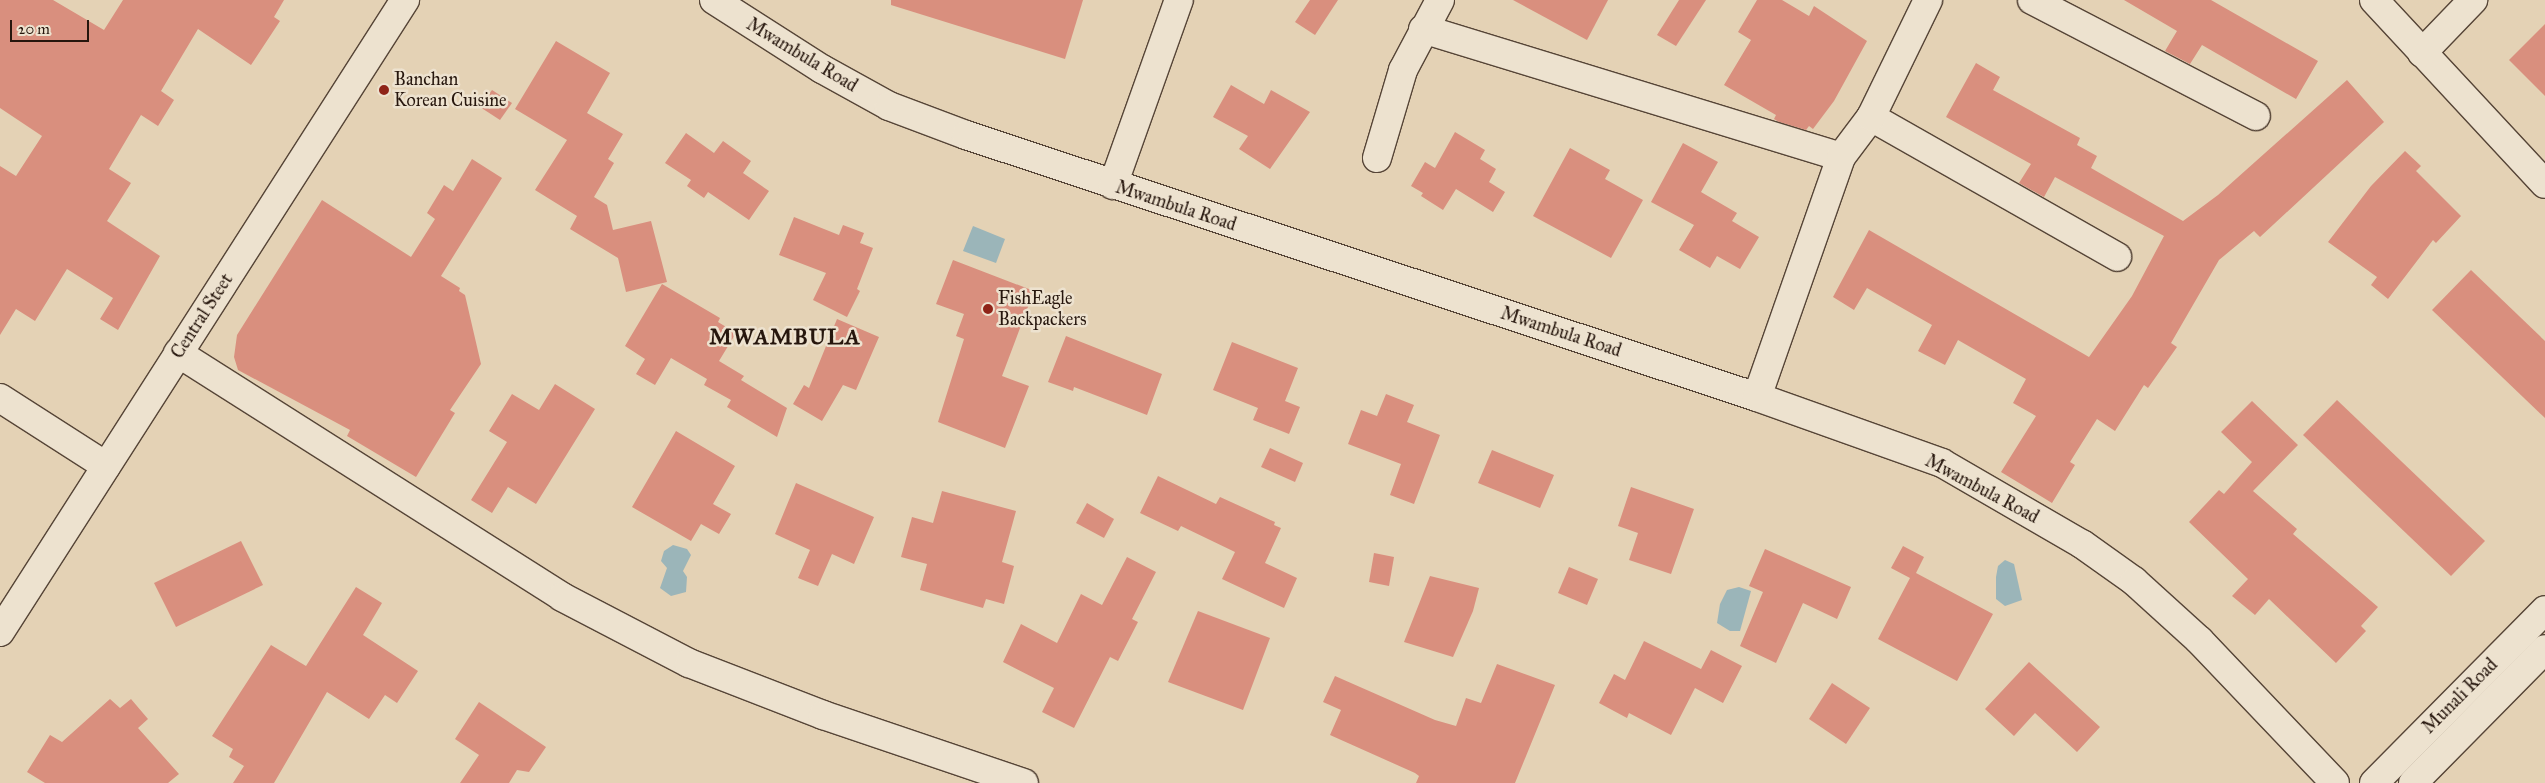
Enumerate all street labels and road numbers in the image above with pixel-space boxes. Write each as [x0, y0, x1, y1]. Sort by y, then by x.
street label: Mwambula Road [743, 13, 861, 97]
street label: Mwambula Road [1113, 176, 1239, 236]
street label: Central Steet [167, 269, 237, 363]
street label: Mwambula Road [1498, 302, 1624, 362]
street label: Mwambula Road [1922, 450, 2042, 528]
street label: Munali Road [2418, 654, 2502, 738]

